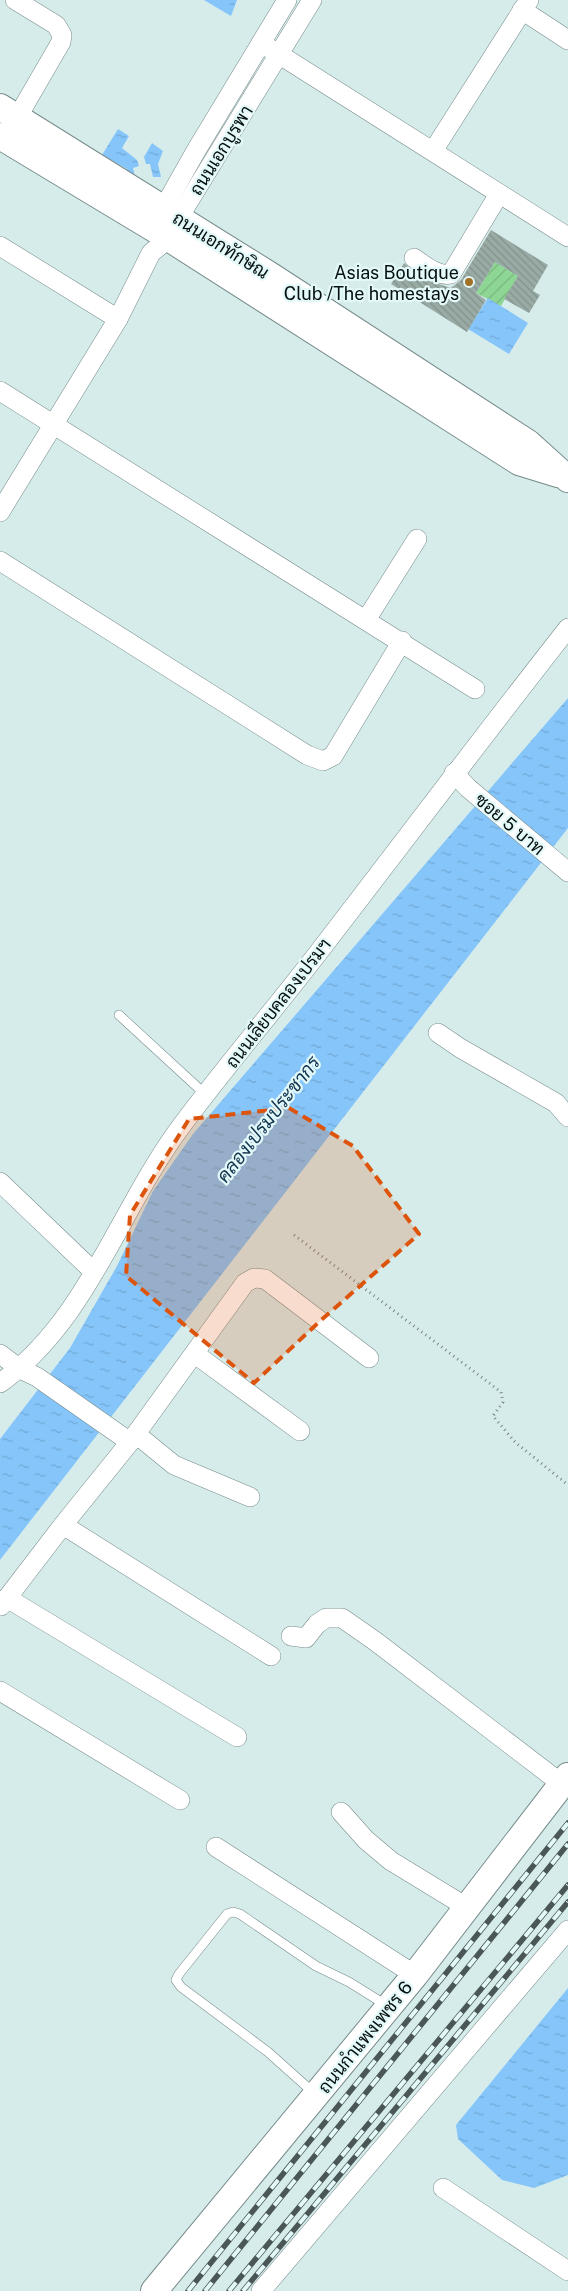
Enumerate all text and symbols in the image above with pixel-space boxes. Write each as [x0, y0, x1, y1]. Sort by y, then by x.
street label: ถนนเอกบูรพา [185, 101, 259, 200]
street label: ถนนเอกทักษิณ [169, 207, 273, 283]
place label: Asias Boutique Club /The homestays [284, 262, 459, 304]
marker: Asias Boutique Club /The homestays [463, 276, 475, 288]
street label: ซอย 5 บาท [471, 789, 549, 859]
street label: ถนนเลียบคลองเปรมฯ [219, 933, 335, 1072]
water label: คลองเปรมประชากร [212, 1051, 325, 1186]
street label: ถนนกำแพงเพชร 6 [313, 1977, 417, 2097]

